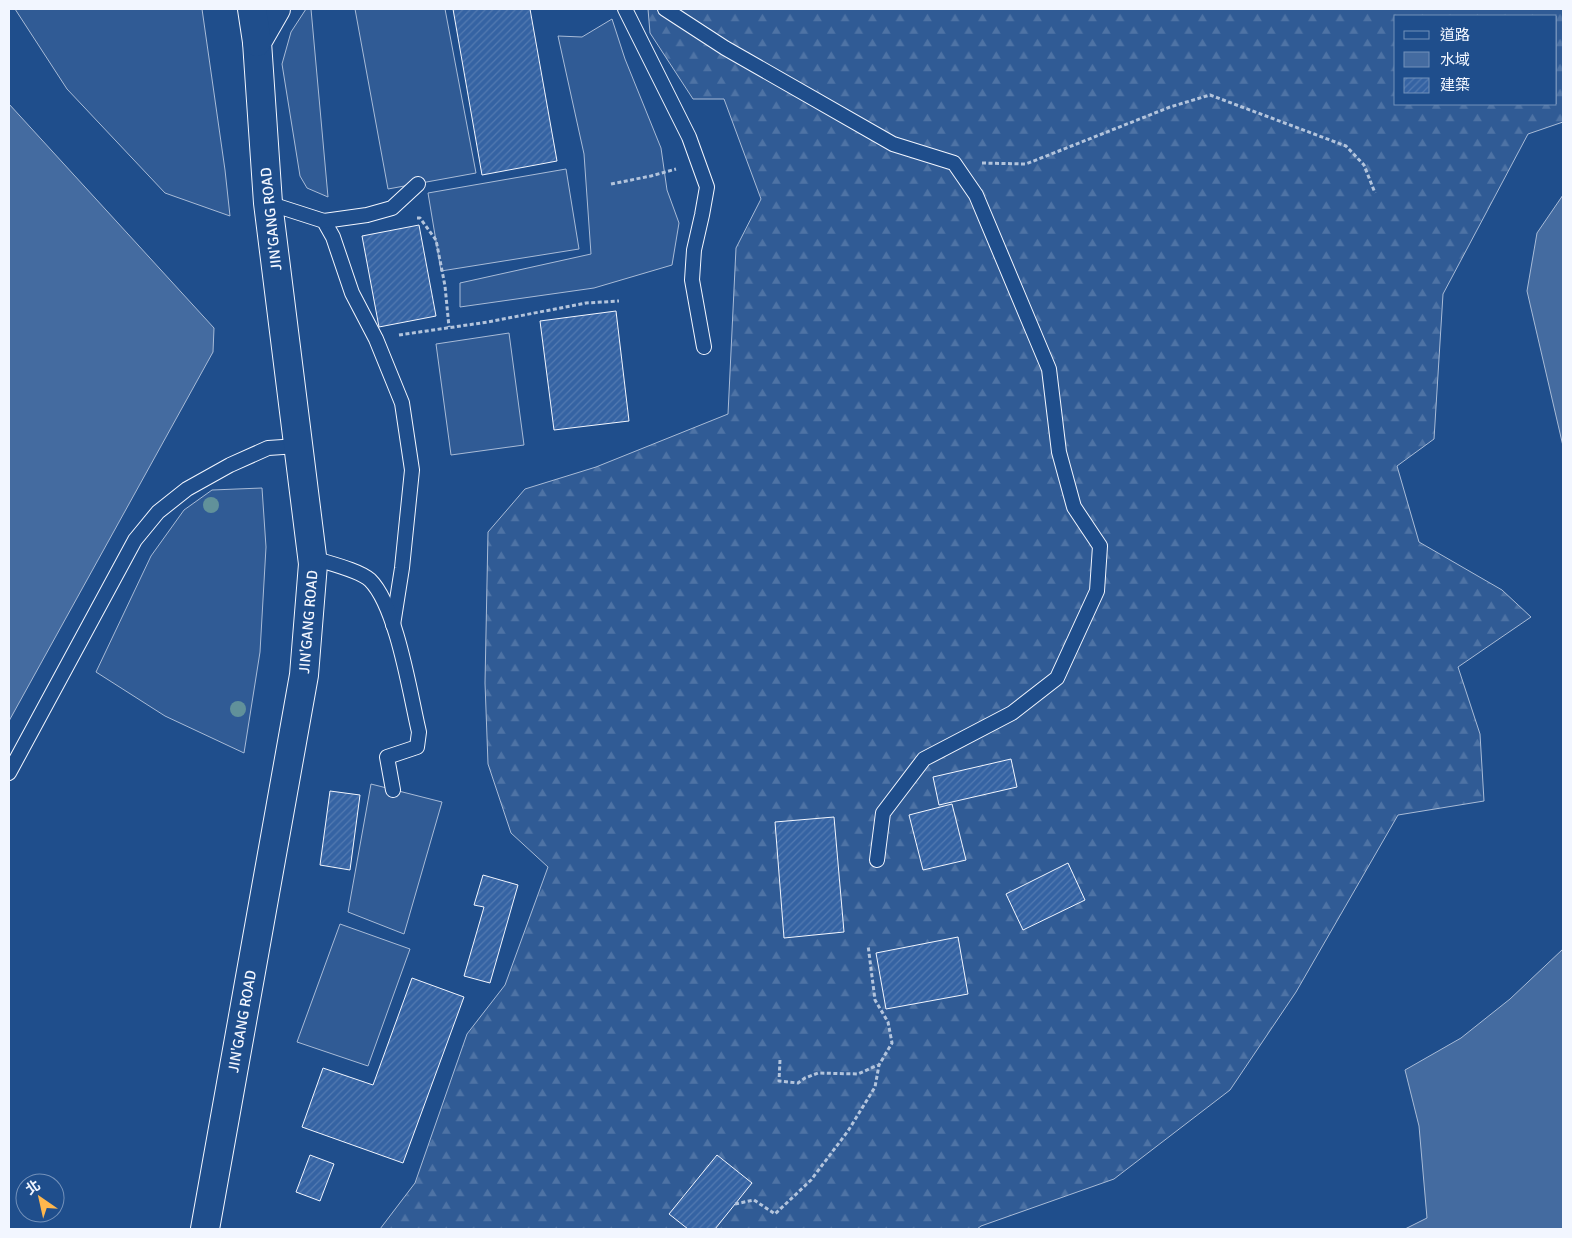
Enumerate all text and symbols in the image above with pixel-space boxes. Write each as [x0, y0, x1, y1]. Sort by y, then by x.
legend [1394, 15, 1557, 105]
text: 道路 [1440, 26, 1470, 44]
text: 水域 [1440, 51, 1470, 69]
text: 建築 [1440, 76, 1470, 94]
street label: JIN'GANG ROAD [257, 166, 285, 272]
street label: JIN'GANG ROAD [295, 569, 321, 674]
street label: JIN'GANG ROAD [224, 969, 260, 1074]
north arrow [15, 1173, 65, 1223]
text: 北 [22, 1177, 44, 1199]

